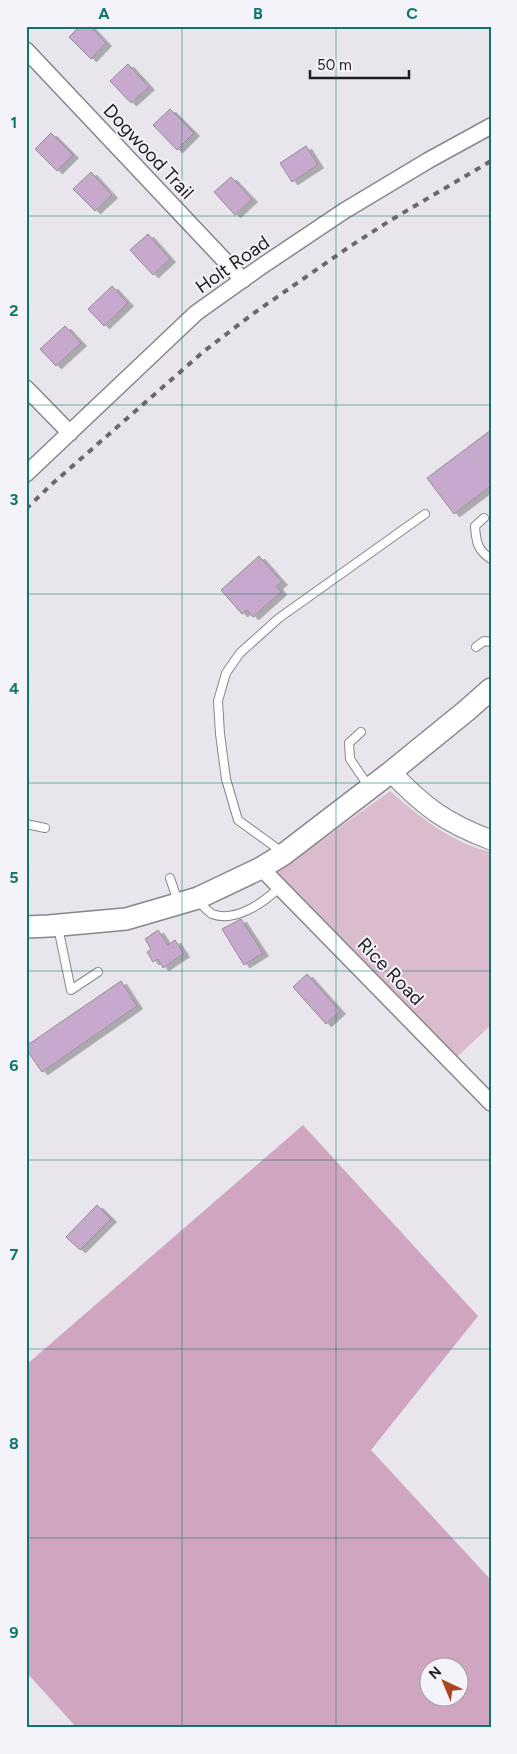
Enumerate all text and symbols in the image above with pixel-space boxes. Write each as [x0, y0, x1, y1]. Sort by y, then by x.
text: A [98, 4, 110, 23]
text: B [253, 4, 263, 23]
text: C [406, 4, 418, 23]
scale bar [310, 48, 408, 80]
text: 50 m [317, 56, 352, 74]
street label: Dogwood Trail [99, 99, 199, 204]
text: 1 [11, 113, 17, 132]
street label: Holt Road [191, 231, 274, 298]
text: 2 [9, 301, 19, 320]
text: 3 [10, 490, 19, 509]
text: 4 [9, 679, 19, 698]
text: 5 [9, 868, 19, 887]
street label: Rice Road [353, 933, 429, 1010]
text: 6 [9, 1056, 19, 1075]
text: 7 [10, 1245, 19, 1264]
text: 8 [9, 1434, 19, 1453]
text: 9 [9, 1623, 19, 1642]
north arrow [420, 1656, 470, 1706]
text: N [426, 1663, 445, 1683]

